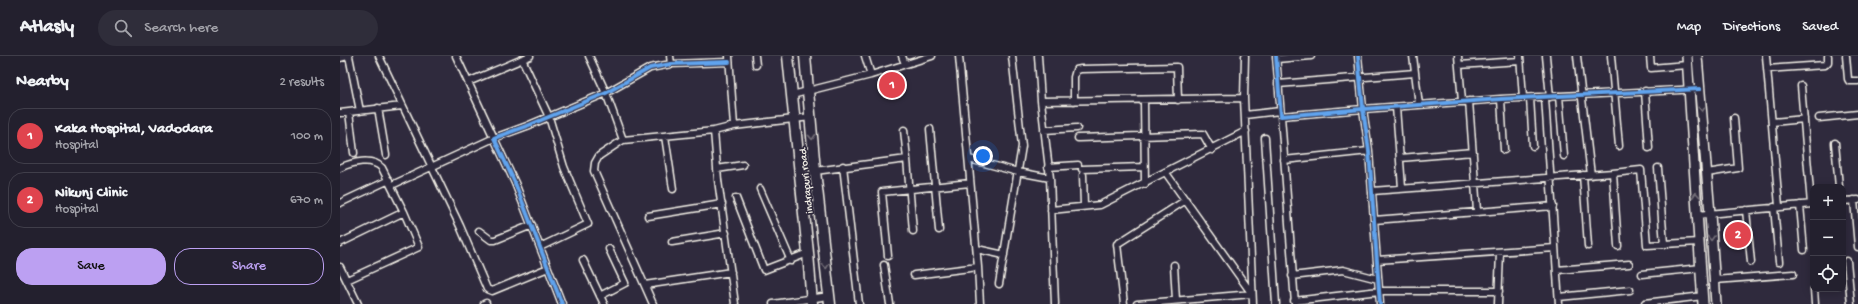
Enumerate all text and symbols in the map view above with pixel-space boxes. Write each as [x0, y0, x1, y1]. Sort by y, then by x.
search box [98, 10, 378, 46]
text: Atlasly [20, 16, 74, 39]
icon: search [112, 17, 134, 39]
text: Search here [144, 19, 218, 37]
text: Map [1677, 19, 1701, 36]
text: Directions [1723, 19, 1780, 36]
text: Saved [1802, 19, 1838, 36]
pin: 1 [879, 70, 905, 100]
text: Nearby [16, 72, 69, 92]
text: 2 results [279, 75, 324, 90]
one-way arrow [1697, 106, 1706, 112]
text: Kaka Hospital, Vadodara [55, 120, 213, 138]
text: 1 [27, 129, 33, 144]
text: 100 m [291, 129, 323, 144]
one-way arrow [808, 134, 817, 140]
text: Hospital [55, 138, 99, 153]
street label: indrapuri road [797, 146, 816, 214]
your location [973, 146, 993, 166]
text: Nikunj Clinic [55, 184, 127, 202]
map controls [1810, 184, 1846, 292]
button: + [1810, 184, 1846, 220]
one-way arrow [1691, 192, 1700, 198]
text: 2 [27, 193, 33, 208]
text: 670 m [290, 193, 323, 208]
text: Hospital [55, 202, 99, 217]
pin: 2 [1725, 220, 1751, 250]
button: − [1810, 220, 1846, 256]
one-way arrow [1707, 235, 1716, 241]
button: Save [16, 248, 166, 285]
button: Share [174, 248, 324, 285]
button: locate [1810, 256, 1846, 292]
one-way arrow [822, 263, 831, 269]

